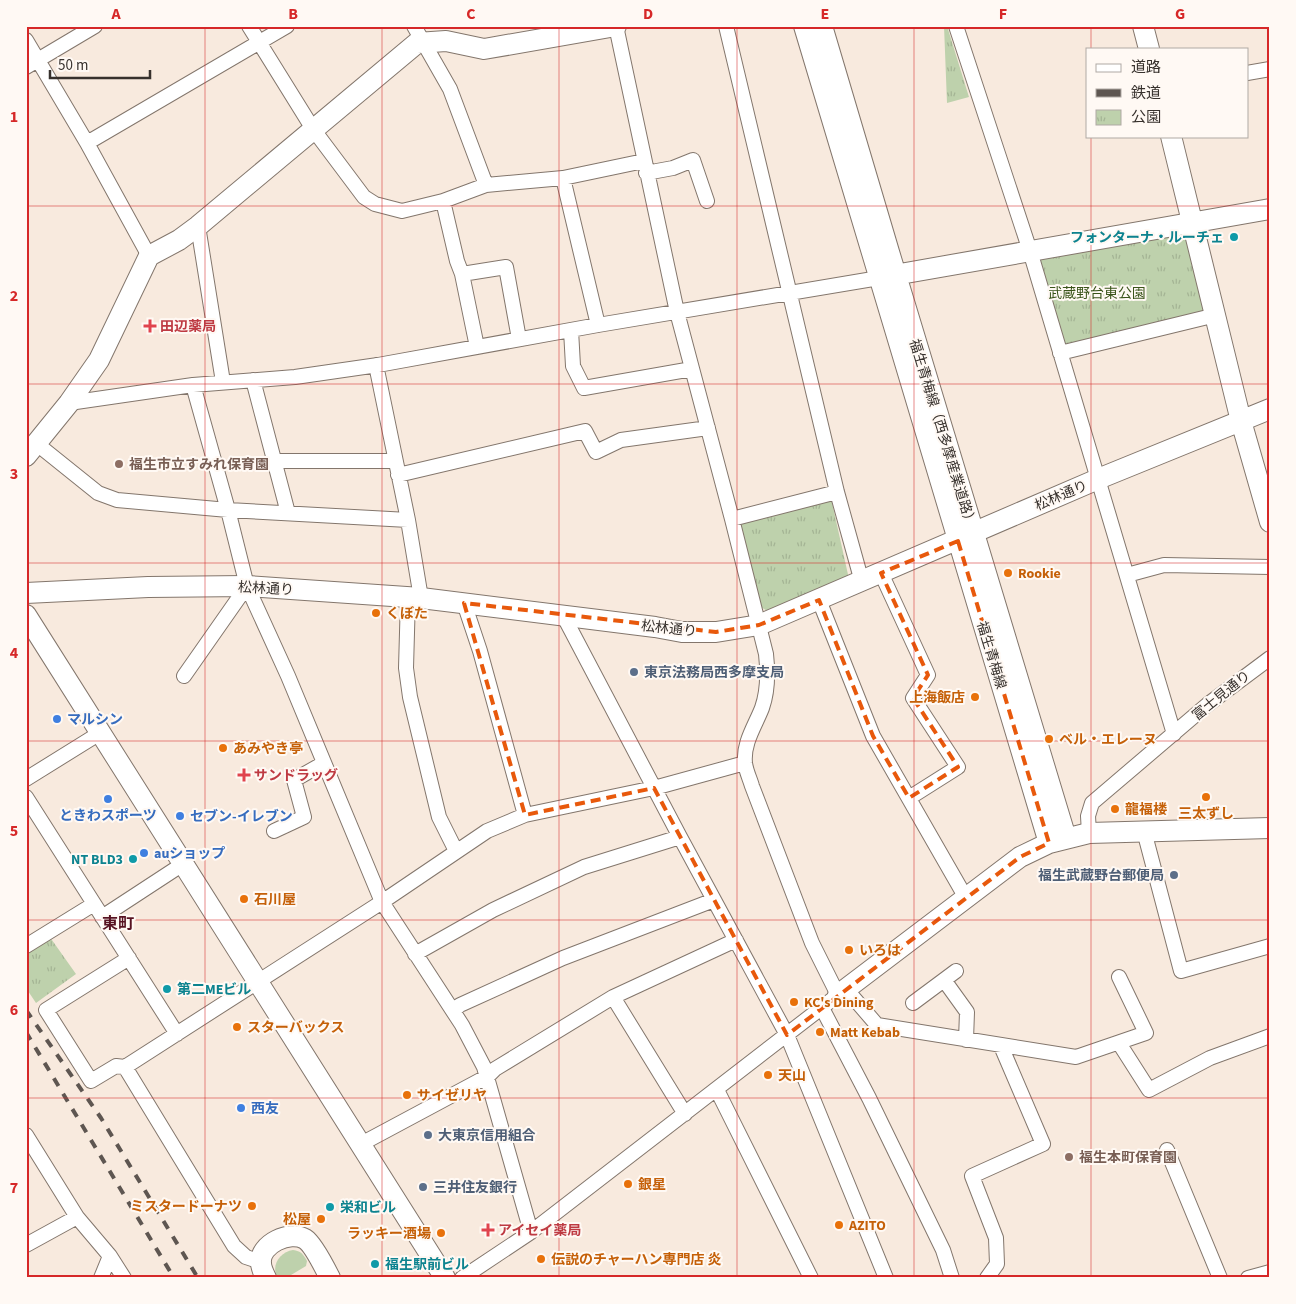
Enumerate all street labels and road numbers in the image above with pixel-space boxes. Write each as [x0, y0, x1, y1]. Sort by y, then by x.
street label: 福生青梅線（西多摩産業道路） [904, 337, 980, 530]
street label: 松林通り [1032, 476, 1091, 516]
street label: 松林通り [237, 578, 294, 600]
street label: 松林通り [640, 616, 698, 642]
street label: 福生青梅線 [971, 619, 1011, 692]
street label: 富士見通り [1188, 666, 1255, 726]

